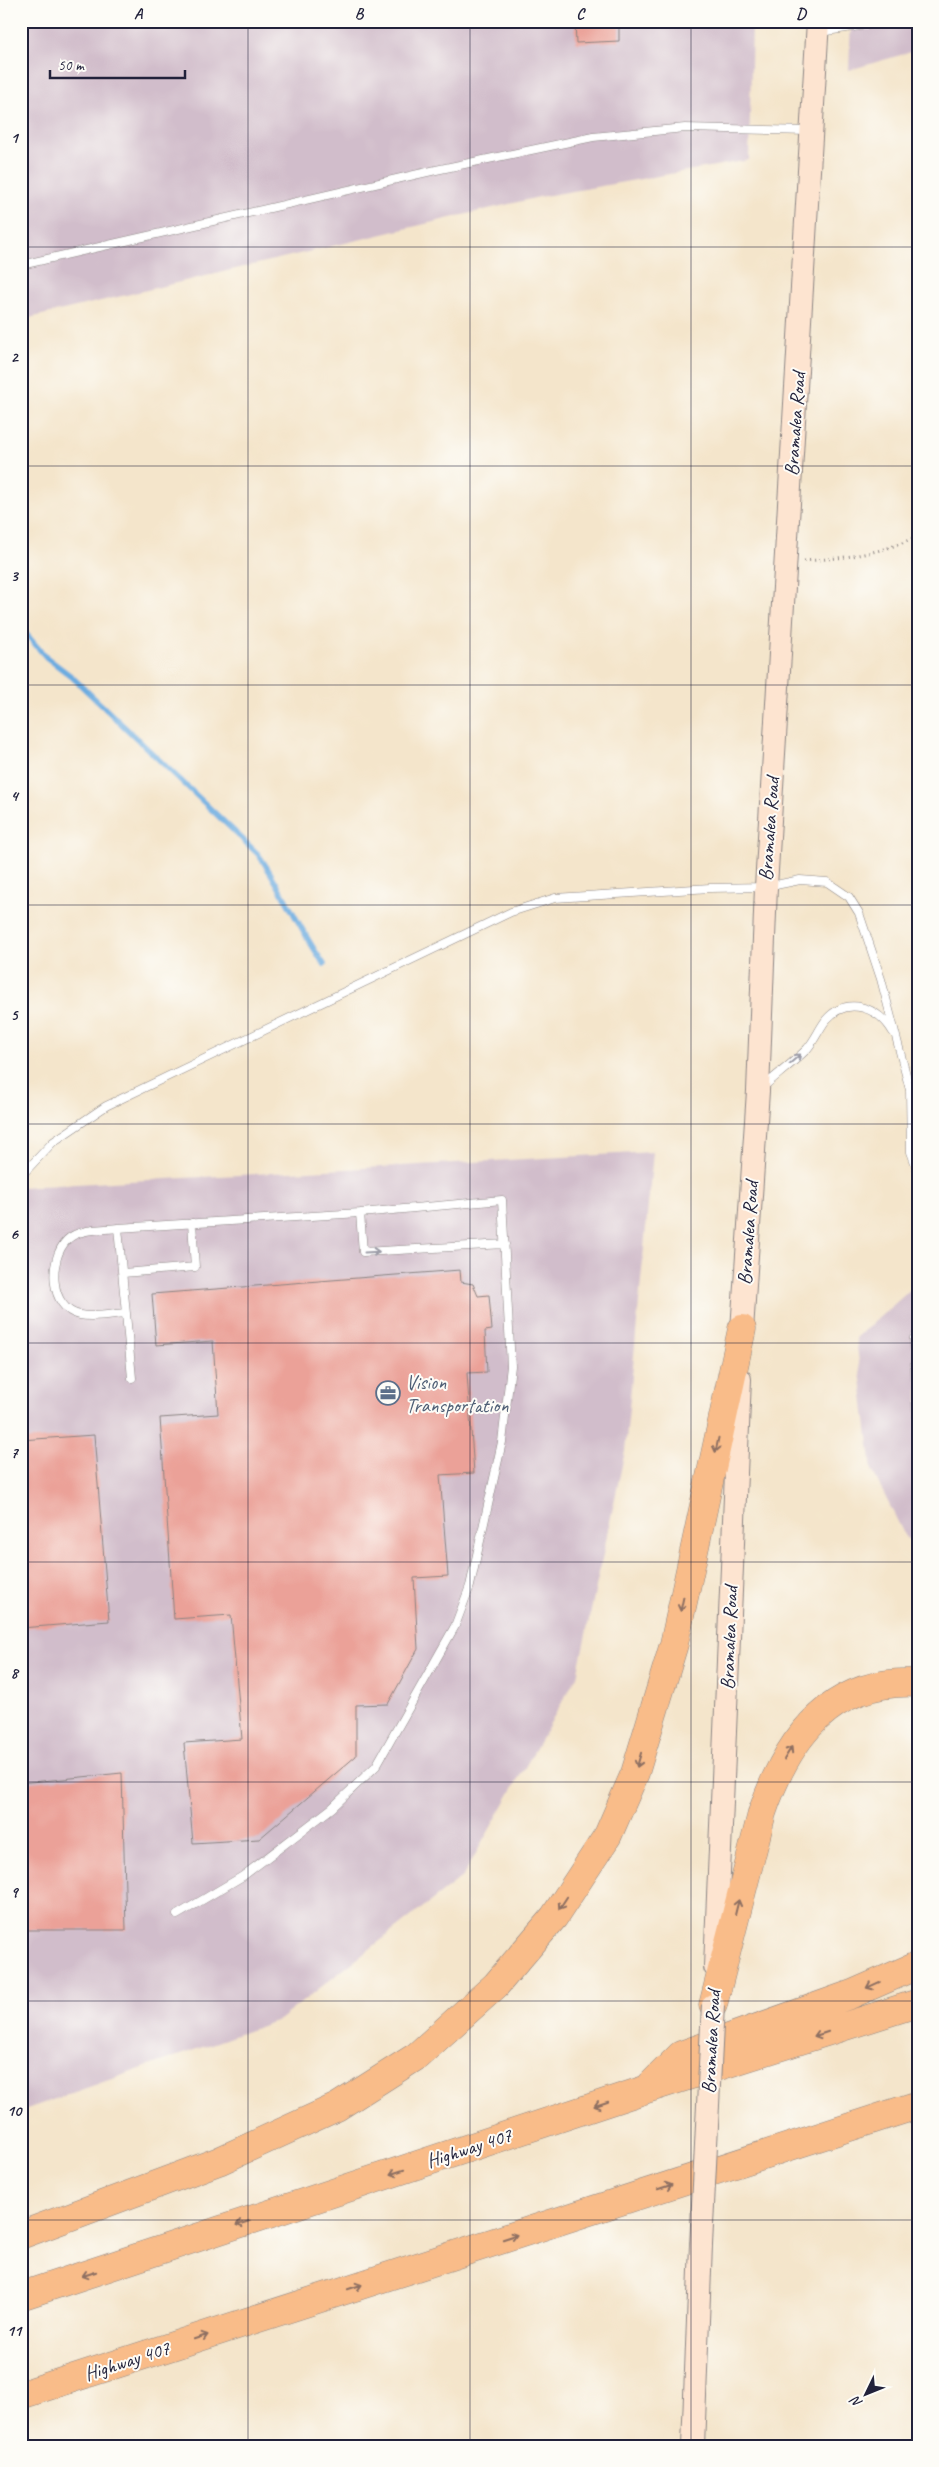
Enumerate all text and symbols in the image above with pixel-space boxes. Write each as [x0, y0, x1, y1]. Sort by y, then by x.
text: A [134, 4, 144, 24]
text: B [355, 4, 365, 24]
text: C [576, 4, 586, 24]
text: D [796, 4, 807, 24]
scale bar [50, 48, 185, 80]
text: 50 m [58, 56, 85, 75]
text: 1 [10, 128, 19, 148]
text: 2 [10, 347, 19, 367]
street label: Bramalea Road [779, 368, 811, 477]
text: 3 [10, 566, 19, 586]
street label: Bramalea Road [753, 773, 785, 882]
text: 4 [10, 786, 19, 806]
text: 5 [11, 1005, 20, 1025]
one-way arrow [788, 1053, 801, 1065]
street label: Bramalea Road [732, 1177, 764, 1286]
text: 6 [10, 1224, 19, 1244]
one-way arrow [363, 1247, 379, 1256]
place label: Vision Transportation [406, 1370, 509, 1418]
office icon: Vision Transportation [375, 1380, 401, 1406]
one-way arrow [712, 1436, 721, 1452]
text: 7 [10, 1443, 19, 1463]
street label: Bramalea Road [715, 1583, 743, 1690]
one-way arrow [677, 1595, 686, 1611]
text: 8 [10, 1663, 19, 1683]
one-way arrow [783, 1746, 793, 1760]
one-way arrow [634, 1752, 644, 1768]
text: 9 [10, 1882, 19, 1902]
one-way arrow [558, 1896, 568, 1910]
one-way arrow [733, 1899, 742, 1915]
one-way arrow [866, 1980, 881, 1990]
street label: Bramalea Road [696, 1986, 726, 2094]
one-way arrow [814, 2029, 830, 2039]
one-way arrow [594, 2100, 609, 2109]
text: 10 [7, 2101, 23, 2121]
street label: Highway 407 [423, 2122, 516, 2174]
one-way arrow [389, 2167, 405, 2177]
one-way arrow [656, 2182, 672, 2191]
one-way arrow [235, 2218, 251, 2228]
one-way arrow [502, 2232, 517, 2241]
one-way arrow [81, 2270, 97, 2279]
one-way arrow [347, 2282, 363, 2291]
text: 11 [7, 2321, 23, 2341]
one-way arrow [193, 2332, 208, 2341]
street label: Highway 407 [81, 2335, 174, 2387]
north arrow [842, 2370, 892, 2420]
text: N [846, 2392, 866, 2411]

